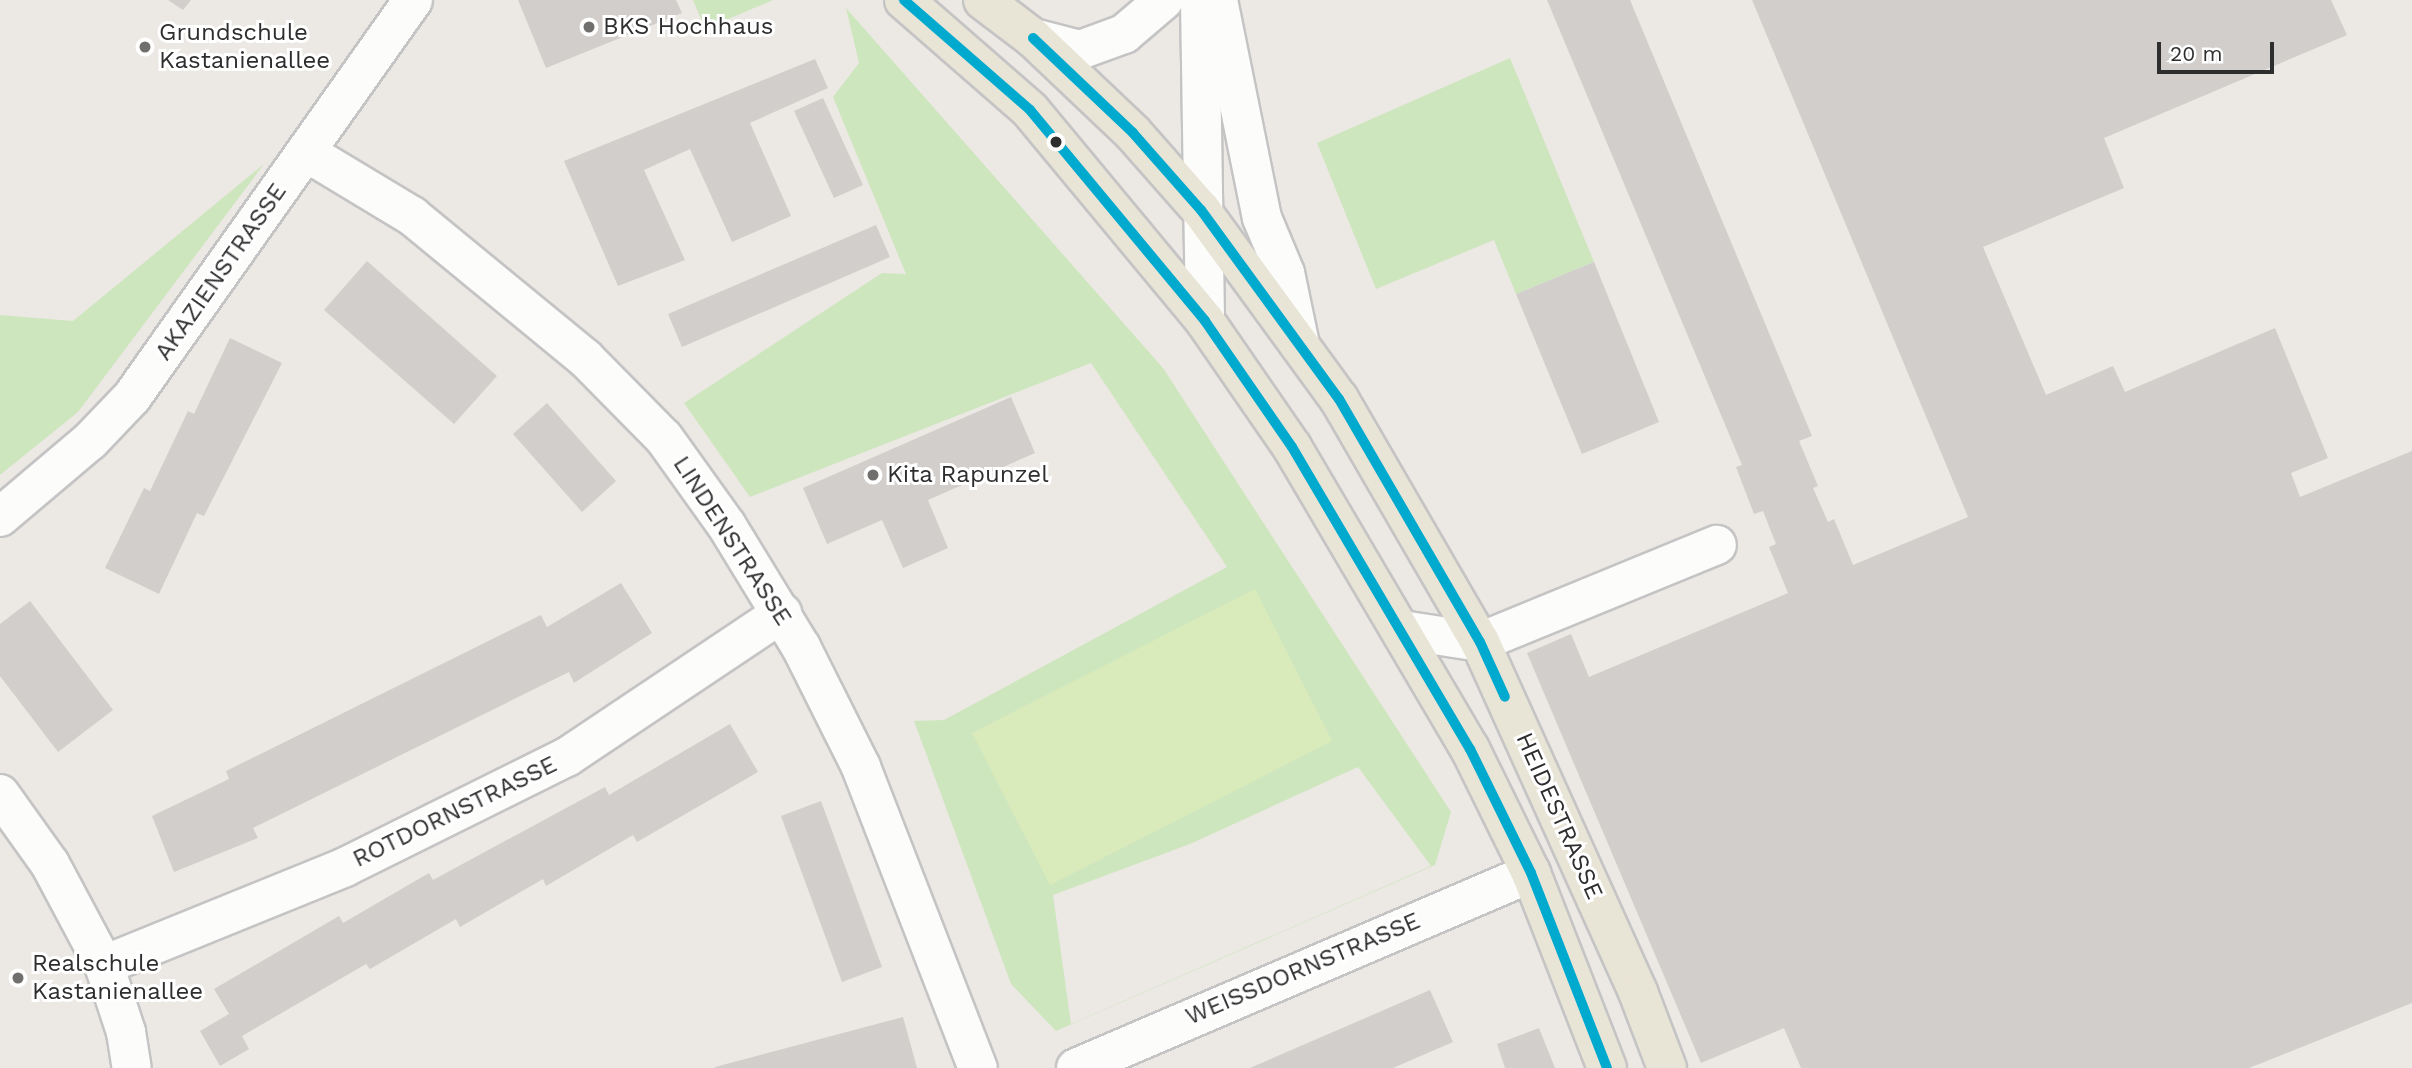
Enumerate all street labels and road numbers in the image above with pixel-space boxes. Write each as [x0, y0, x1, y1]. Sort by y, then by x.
street label: AKAZIENSTRASSE [149, 178, 293, 366]
street label: LINDENSTRASSE [667, 451, 797, 631]
street label: HEIDESTRASSE [1509, 728, 1609, 904]
street label: ROTDORNSTRASSE [348, 750, 562, 874]
street label: WEISSDORNSTRASSE [1181, 907, 1425, 1031]

